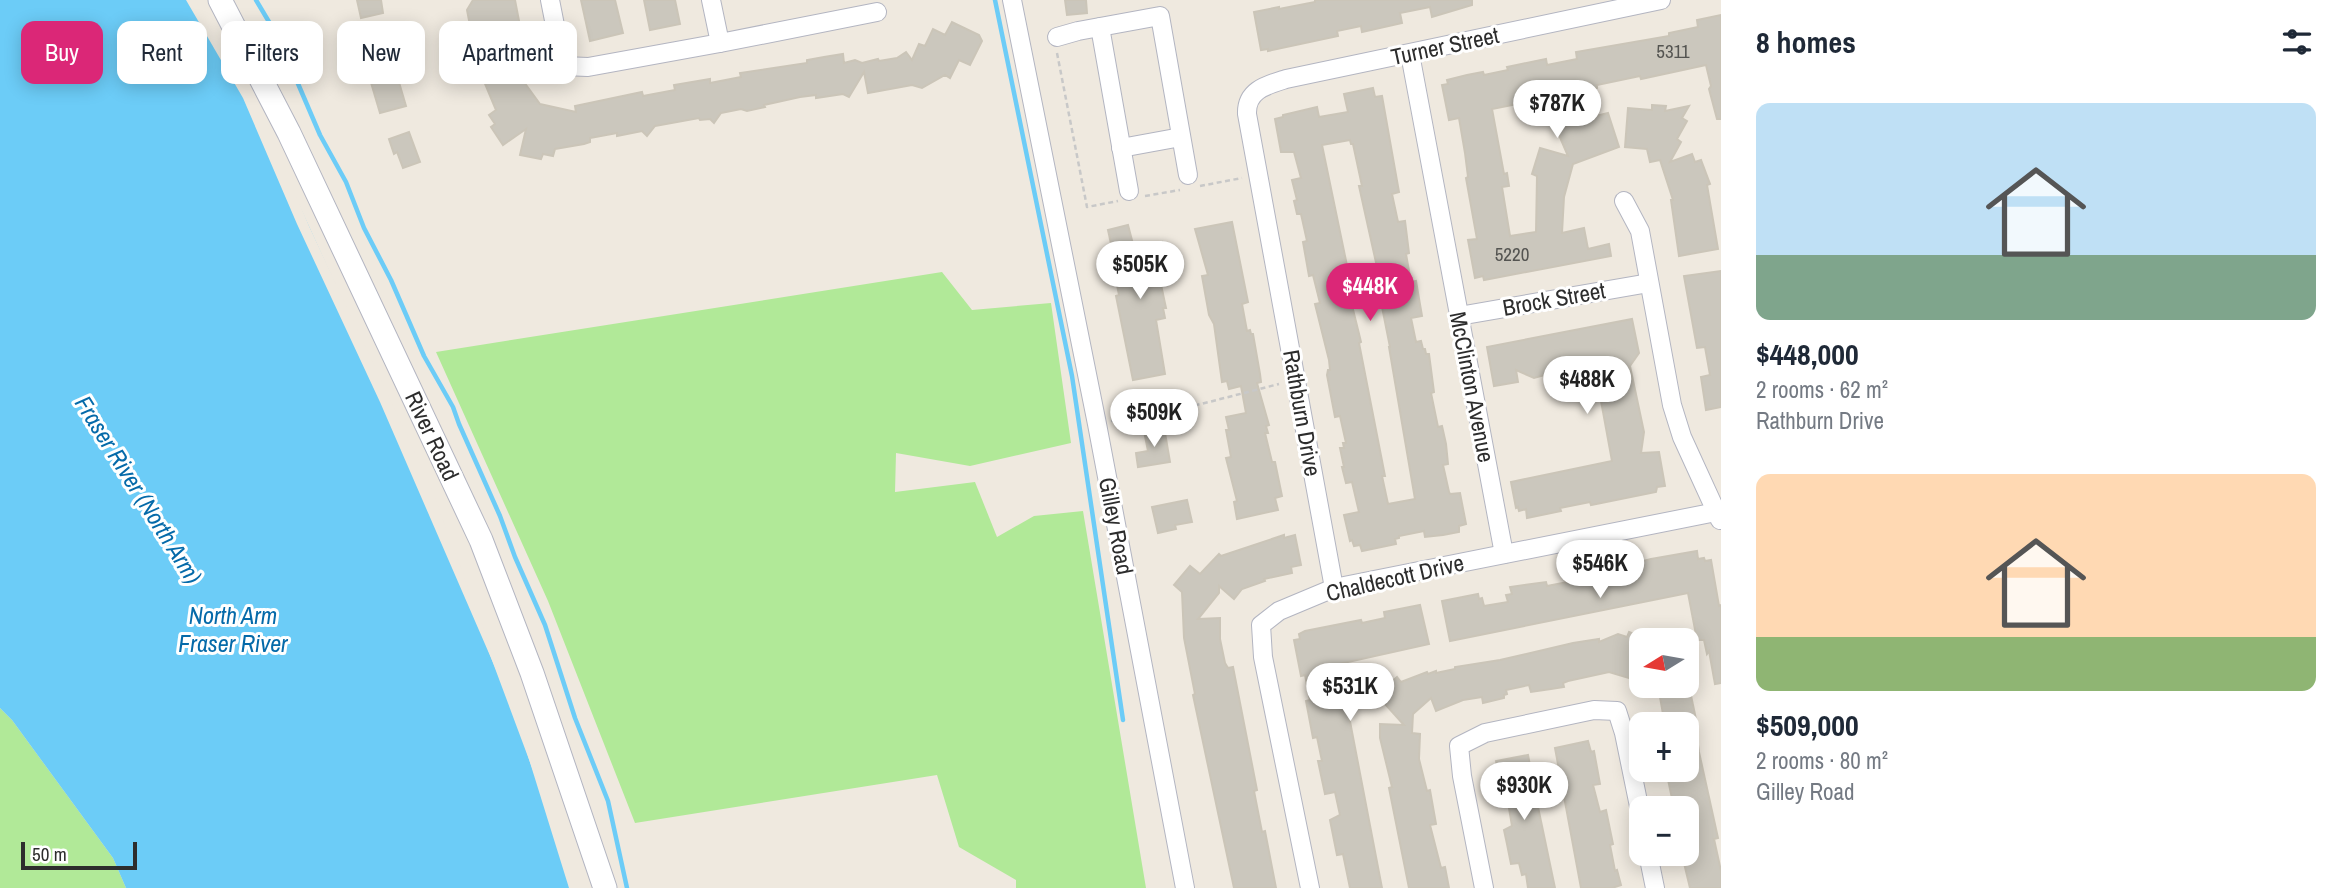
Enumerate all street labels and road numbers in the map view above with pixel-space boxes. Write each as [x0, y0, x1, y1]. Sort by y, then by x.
street label: Turner Street [1388, 19, 1502, 72]
street label: Brock Street [1500, 274, 1608, 323]
street label: McClinton Avenue [1443, 309, 1502, 465]
street label: Rathburn Drive [1276, 347, 1329, 479]
street label: River Road [398, 386, 467, 486]
street label: Gilley Road [1092, 475, 1141, 577]
street label: Chaldecott Drive [1323, 547, 1467, 608]

